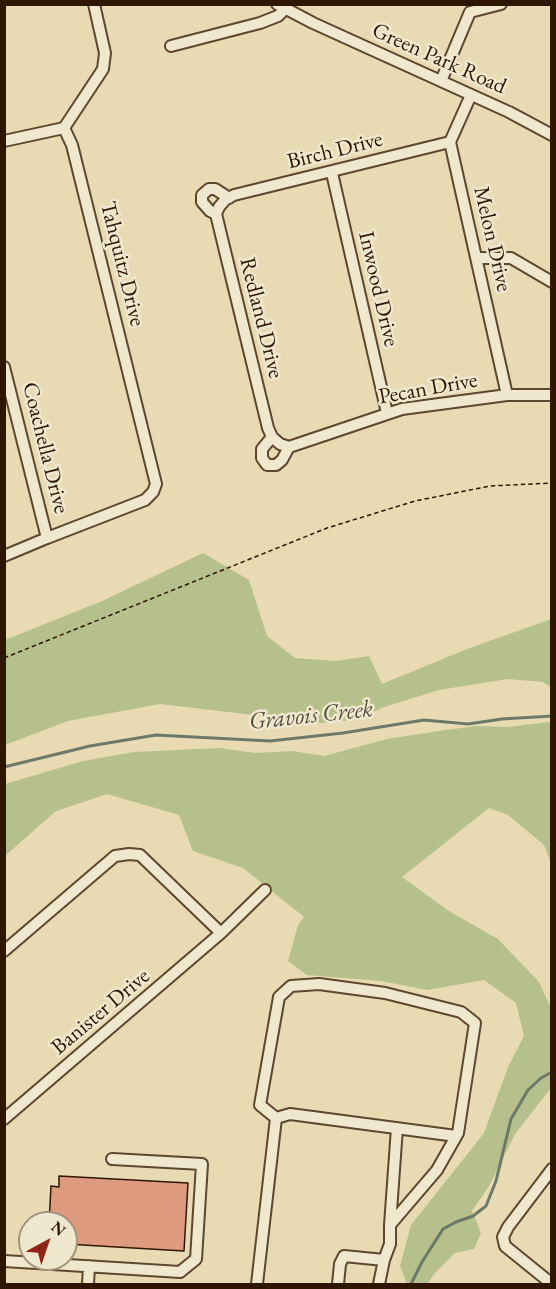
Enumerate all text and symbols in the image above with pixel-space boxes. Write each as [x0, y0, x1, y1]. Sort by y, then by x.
street label: Green Park Road [368, 18, 510, 100]
street label: Birch Drive [285, 126, 385, 176]
street label: Melon Drive [467, 184, 517, 294]
street label: Tahquitz Drive [94, 199, 150, 329]
street label: Inwood Drive [352, 229, 404, 349]
street label: Redland Drive [233, 255, 289, 381]
street label: Pecan Drive [377, 367, 479, 411]
street label: Coachella Drive [16, 380, 74, 516]
water label: Gravois Creek [247, 695, 375, 737]
street label: Banister Drive [47, 963, 155, 1061]
north arrow [18, 1211, 78, 1271]
text: N [47, 1216, 70, 1241]

